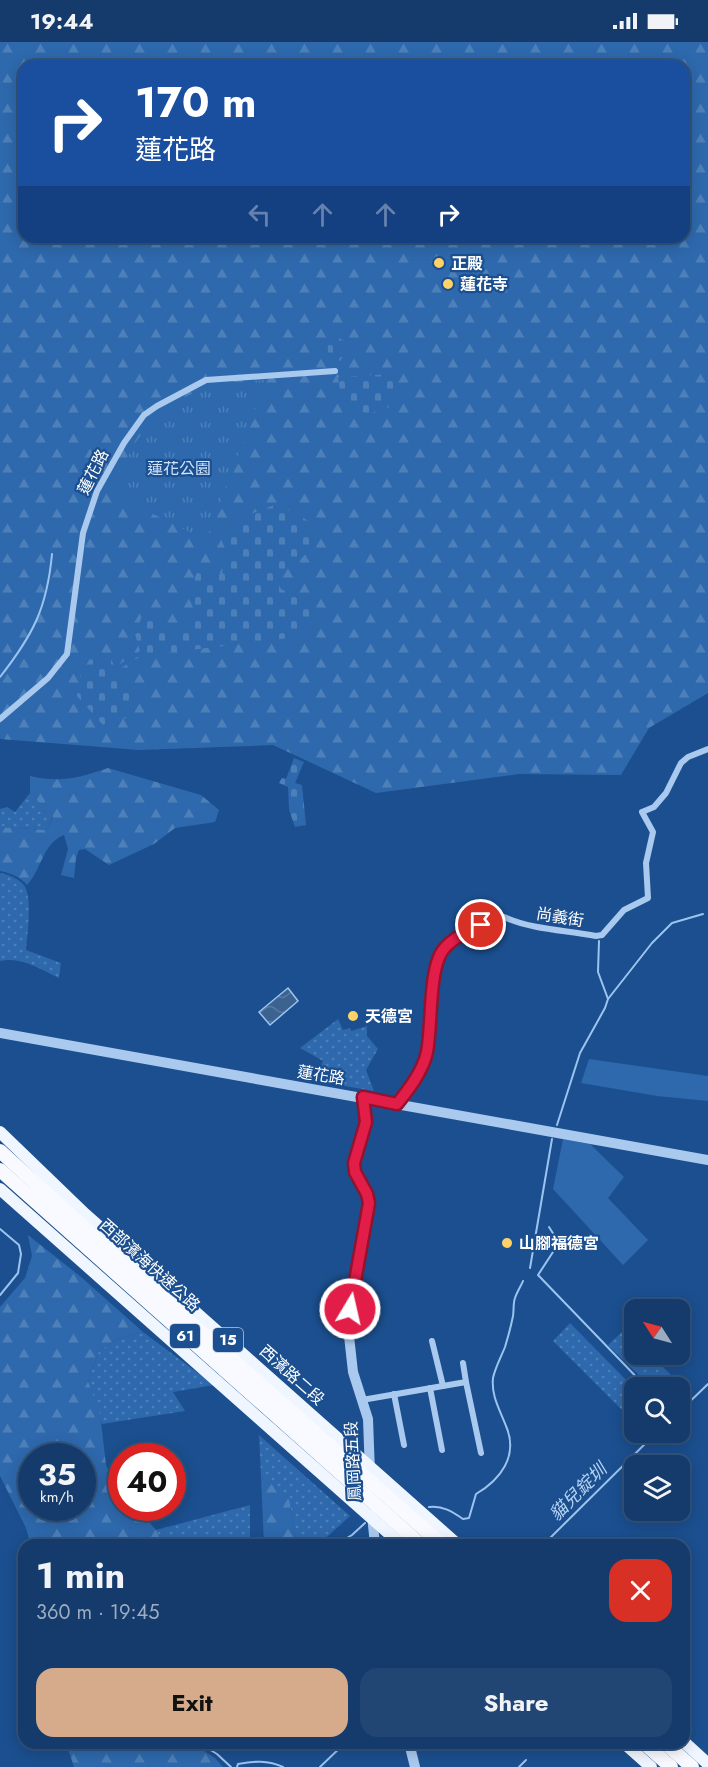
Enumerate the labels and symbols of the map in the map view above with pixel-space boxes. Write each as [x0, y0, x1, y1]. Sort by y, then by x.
place label: 正殿 [451, 252, 483, 275]
marker: 正殿 [432, 256, 446, 270]
place label: 蓮花寺 [460, 273, 508, 296]
marker: 蓮花寺 [441, 277, 455, 291]
street label: 蓮花路 [72, 445, 114, 499]
park label: 蓮花公園 [147, 457, 211, 480]
pin [455, 899, 506, 950]
street label: 尚義街 [534, 902, 586, 932]
place label: 天德宮 [365, 1005, 413, 1028]
marker: 天德宮 [346, 1009, 360, 1023]
street label: 蓮花路 [295, 1060, 347, 1090]
street label: 西部濱海快速公路 [95, 1214, 205, 1316]
place label: 山腳福德宮 [519, 1232, 599, 1255]
marker: 山腳福德宮 [500, 1236, 514, 1250]
position arrow [318, 1277, 382, 1341]
north arrow [624, 1299, 690, 1365]
road number: 61 [170, 1324, 200, 1348]
road number: 15 [213, 1328, 243, 1352]
street label: 西濱路二段 [255, 1340, 329, 1410]
street label: 鳳岡路五段 [339, 1420, 367, 1502]
speed limit sign: 40 [108, 1443, 186, 1521]
water label: 貓兒錠圳 [543, 1455, 615, 1527]

